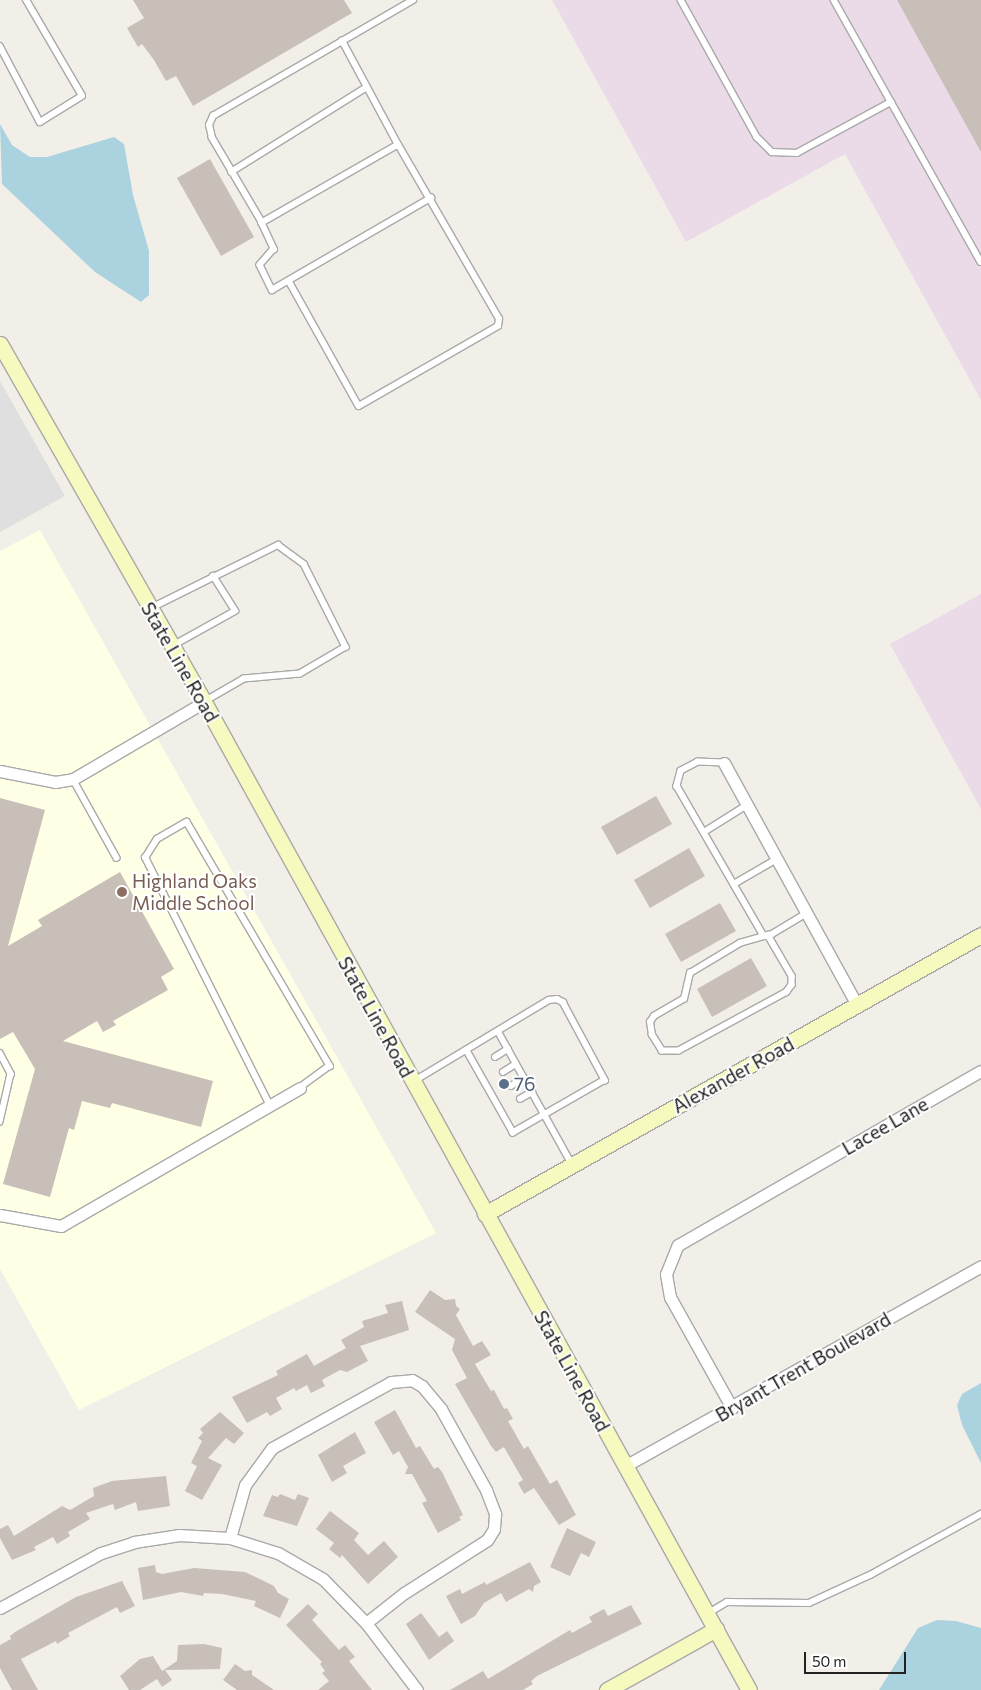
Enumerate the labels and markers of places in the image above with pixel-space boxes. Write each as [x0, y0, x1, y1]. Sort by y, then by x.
place label: Highland Oaks Middle School [132, 870, 257, 914]
marker: Highland Oaks Middle School [116, 886, 128, 898]
place label: 76 [514, 1073, 536, 1095]
marker: 76 [498, 1078, 510, 1090]

